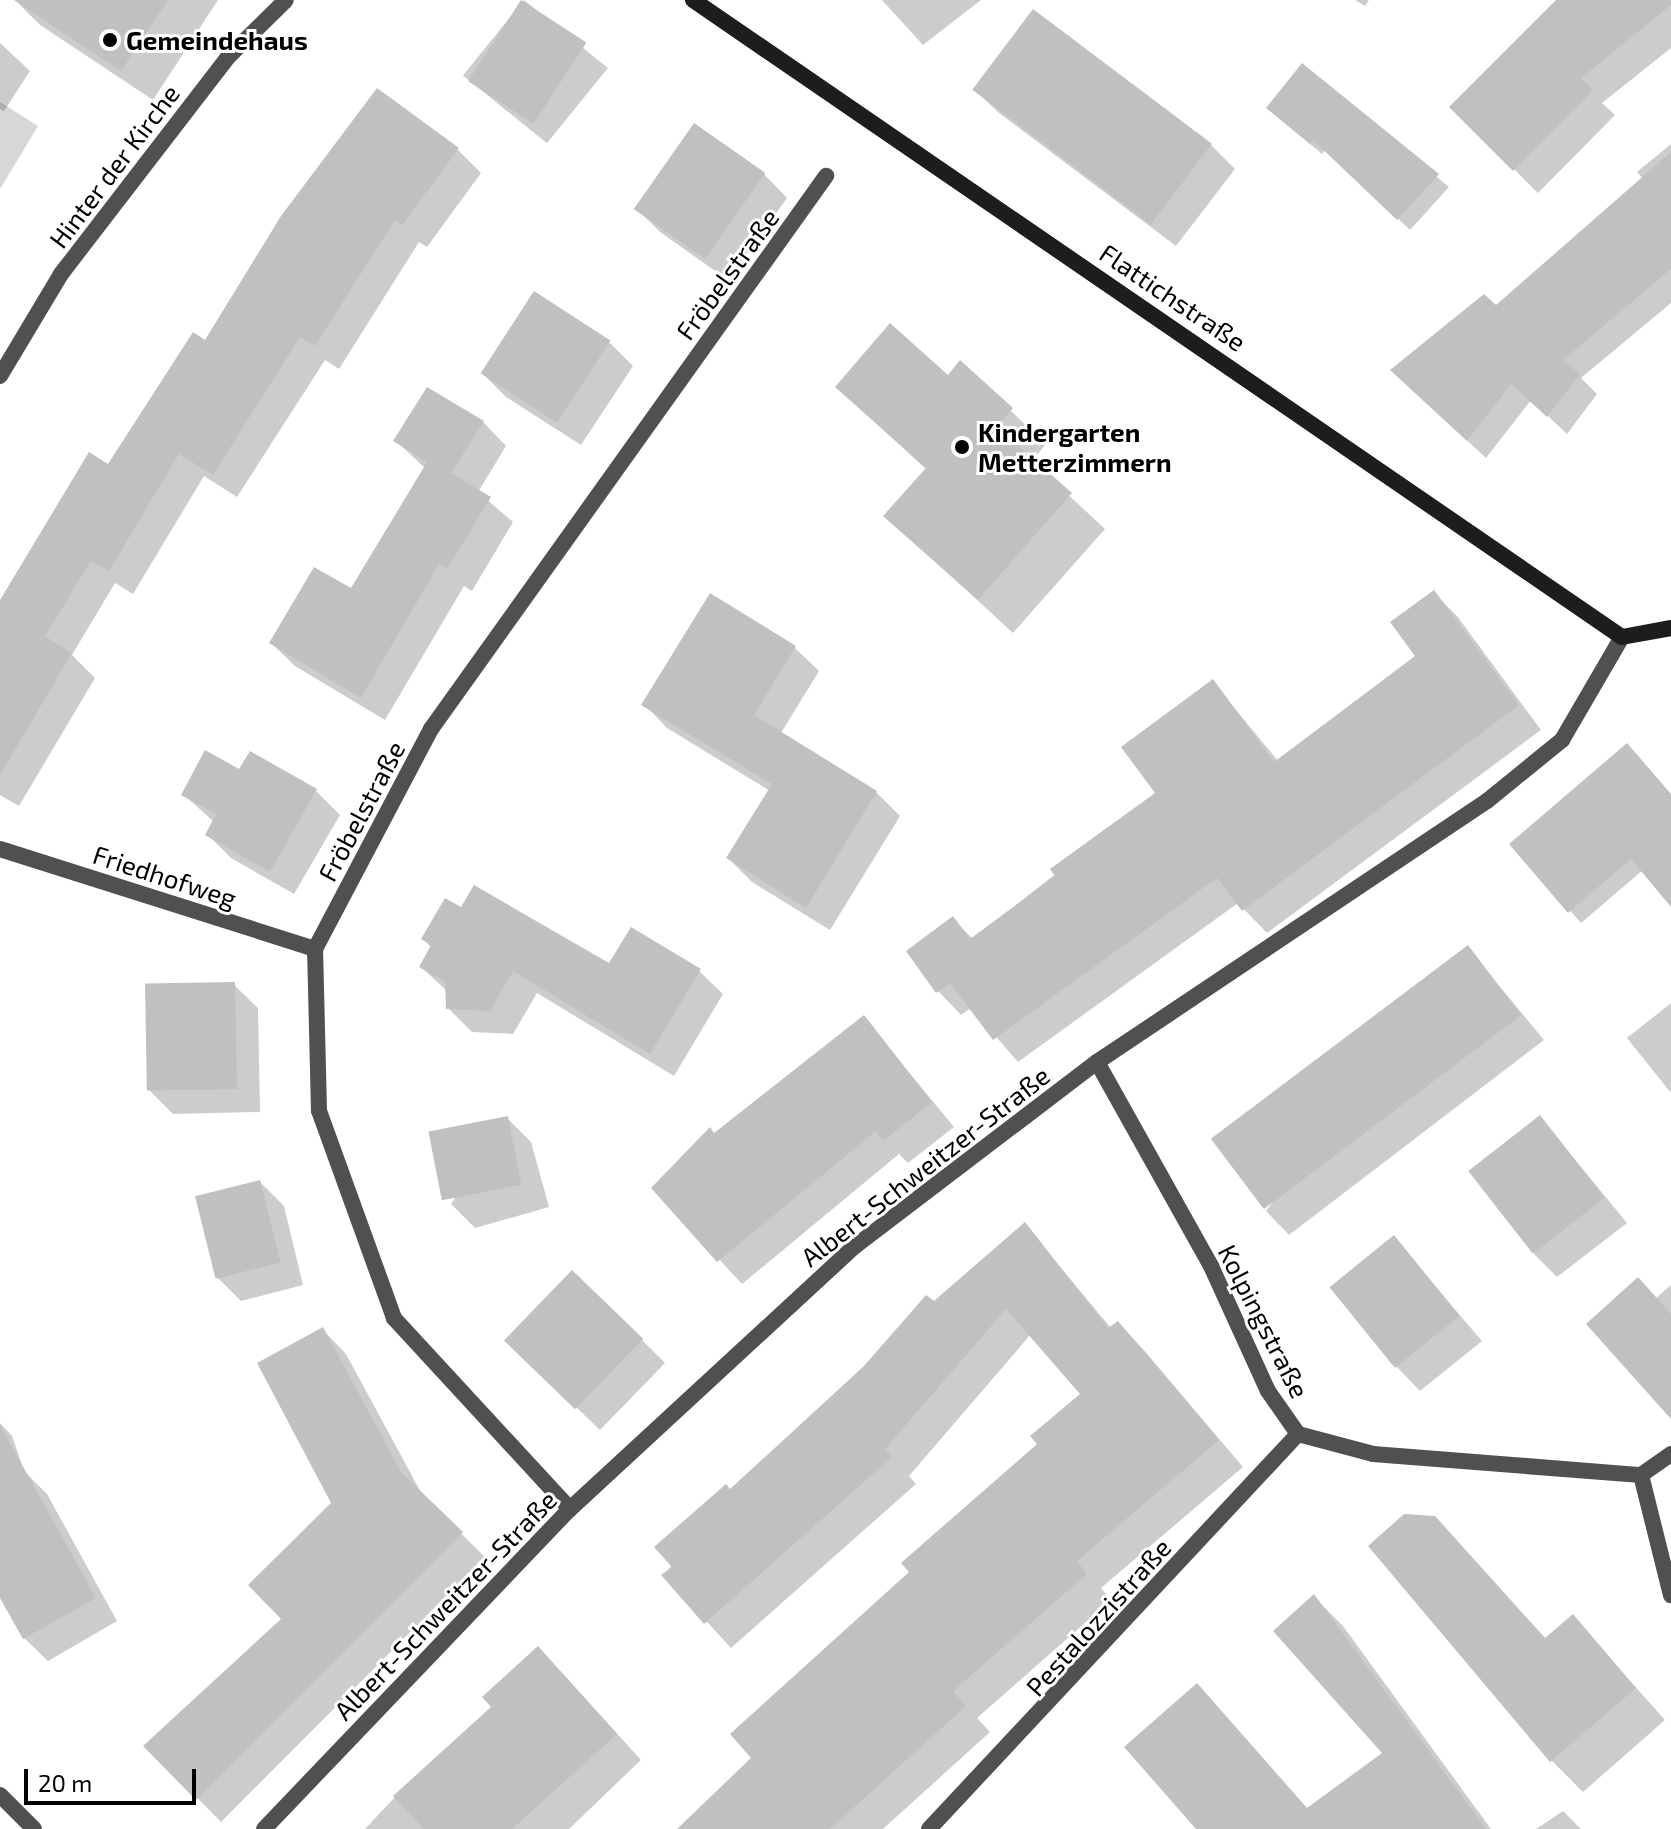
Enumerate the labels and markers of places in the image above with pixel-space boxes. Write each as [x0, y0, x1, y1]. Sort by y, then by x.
place label: Gemeindehaus [126, 24, 308, 56]
marker: Gemeindehaus [101, 31, 119, 49]
place label: Kindergarten Metterzimmern [978, 416, 1172, 478]
marker: Kindergarten Metterzimmern [953, 438, 971, 456]

